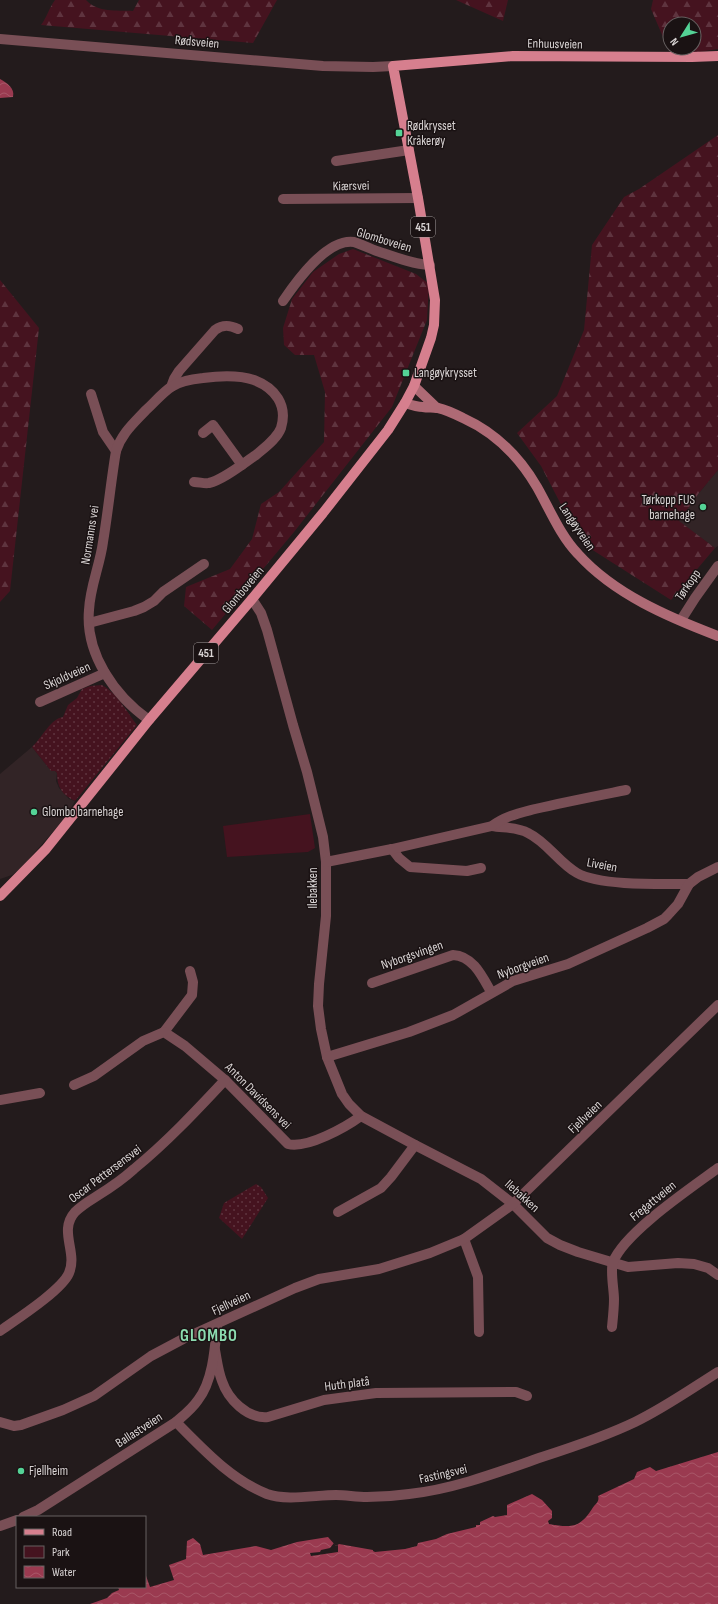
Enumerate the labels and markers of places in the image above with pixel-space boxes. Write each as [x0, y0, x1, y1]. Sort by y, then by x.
place label: Rødkrysset Kråkerøy [407, 118, 456, 149]
marker: Rødkrysset Kråkerøy [394, 128, 404, 138]
place label: Langøykrysset [414, 365, 477, 381]
marker: Langøykrysset [401, 368, 411, 378]
place label: Tørkopp FUS barnehage [641, 492, 695, 523]
marker: Tørkopp FUS barnehage [698, 502, 708, 512]
place label: Glombo barnehage [42, 804, 123, 820]
marker: Glombo barnehage [29, 807, 39, 817]
place label: Fjellheim [29, 1463, 68, 1479]
marker: Fjellheim [16, 1466, 26, 1476]

